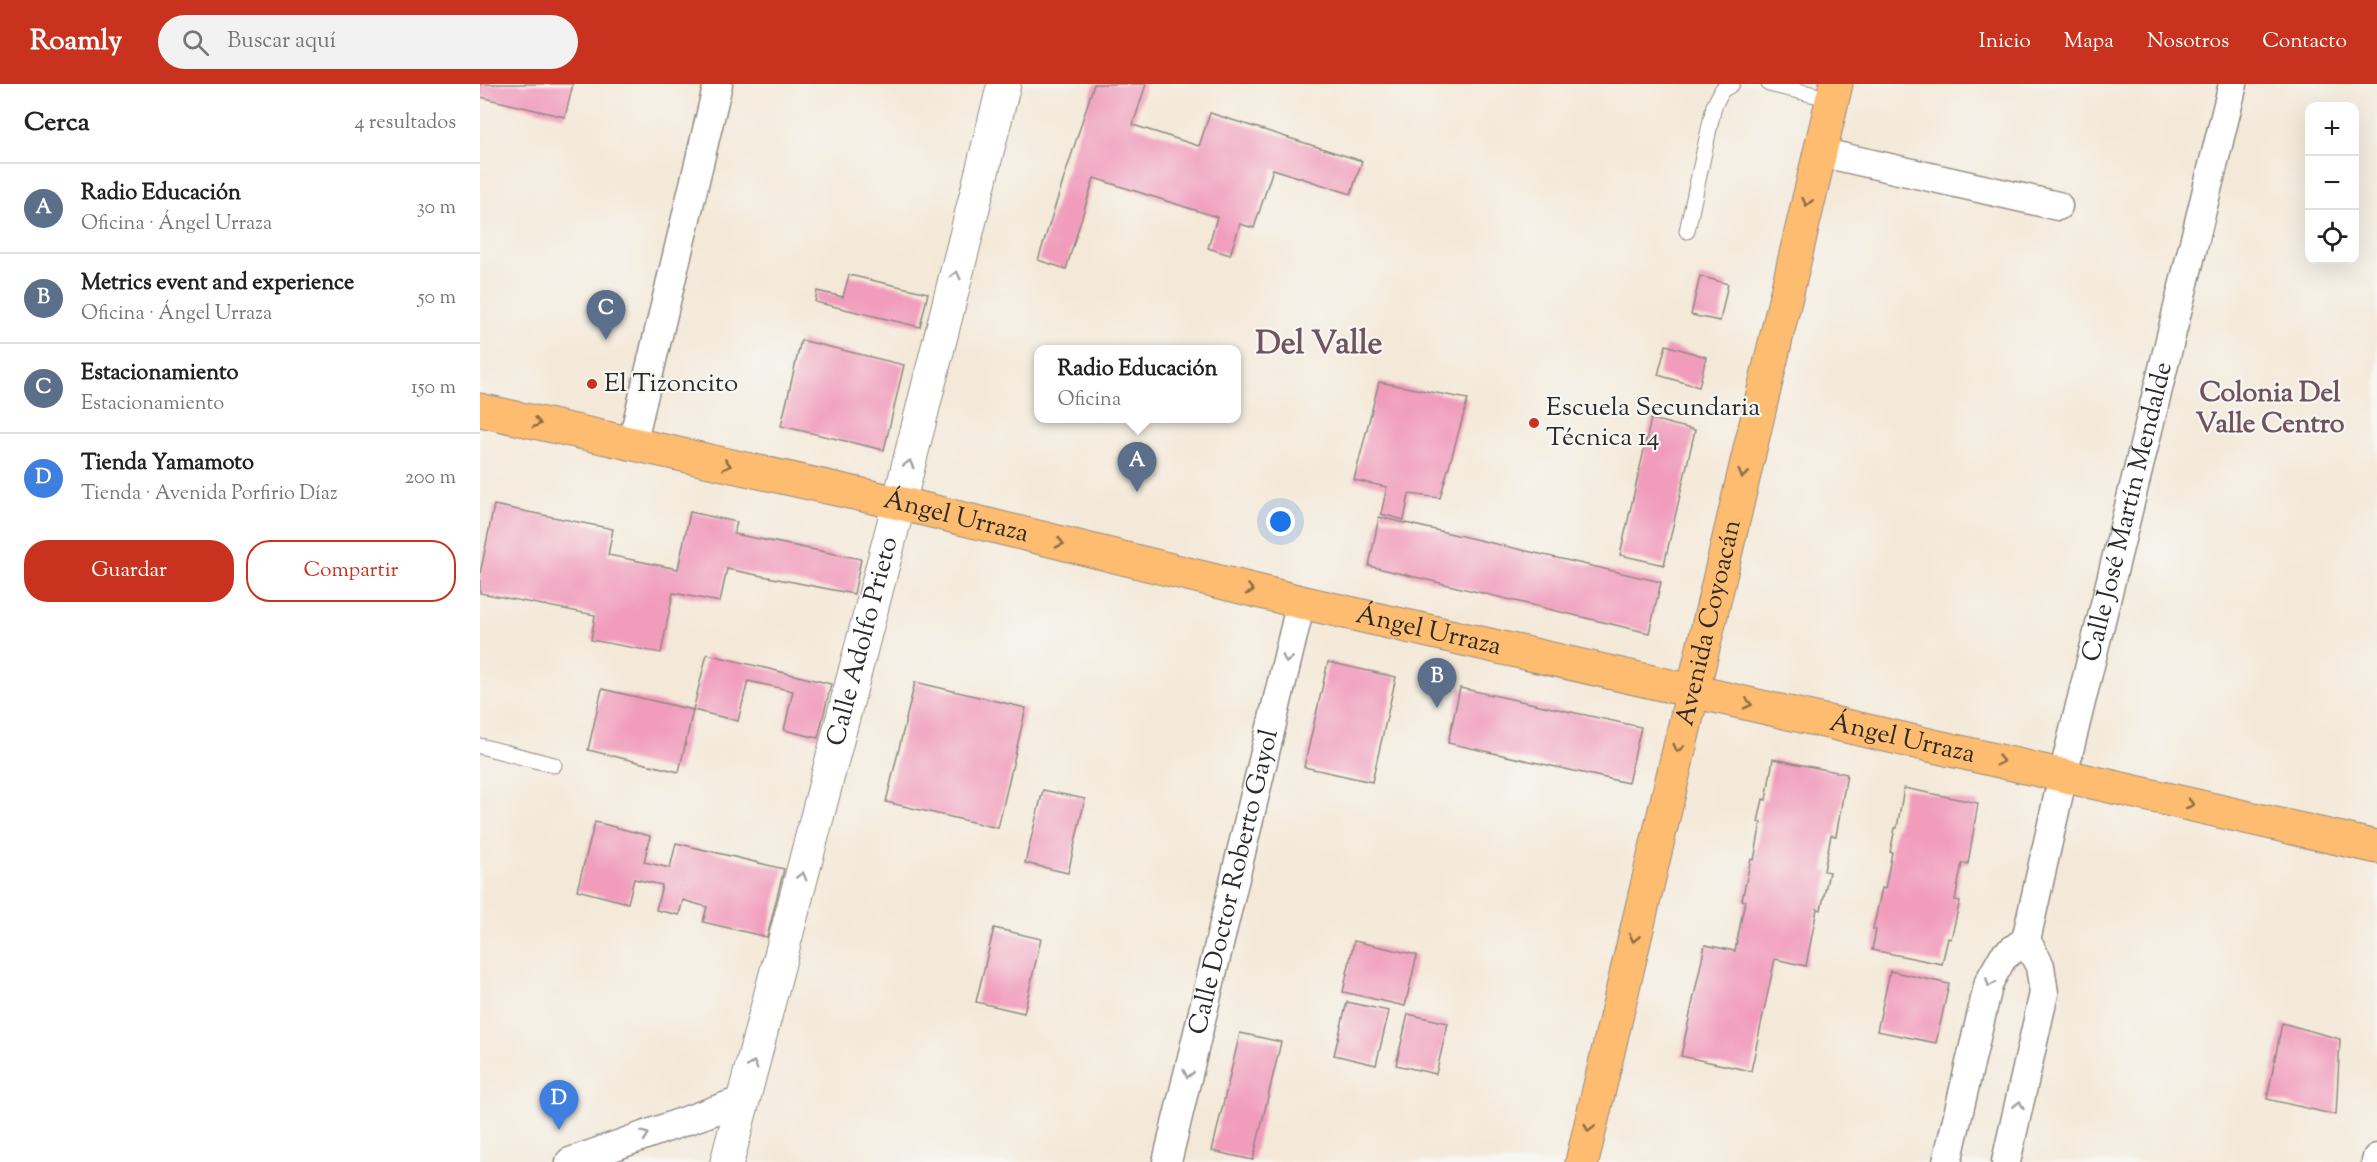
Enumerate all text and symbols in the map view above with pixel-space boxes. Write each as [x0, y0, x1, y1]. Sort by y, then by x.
search box [158, 15, 578, 69]
text: Roamly [30, 22, 122, 62]
icon: search [179, 26, 212, 59]
text: Buscar aquí [227, 26, 336, 58]
text: Inicio [1979, 27, 2031, 57]
text: Mapa [2064, 27, 2114, 57]
text: Nosotros [2147, 27, 2229, 57]
text: Contacto [2262, 27, 2347, 57]
map controls [2305, 102, 2359, 264]
button: + [2305, 102, 2359, 156]
text: Cerca [24, 105, 90, 142]
text: 4 resultados [354, 109, 456, 138]
button: − [2305, 156, 2359, 210]
text: Radio Educación [81, 178, 241, 210]
text: A [35, 194, 52, 223]
text: 30 m [417, 194, 456, 223]
one-way arrow [1802, 197, 1815, 207]
text: Oficina · Ángel Urraza [81, 210, 272, 239]
button: locate [2305, 210, 2359, 264]
text: Metrics event and experience [81, 268, 354, 300]
one-way arrow [949, 270, 962, 280]
text: B [37, 284, 50, 313]
text: 50 m [418, 284, 456, 313]
pin: C [586, 290, 626, 340]
text: Oficina · Ángel Urraza [81, 300, 272, 329]
district label: Del Valle [1256, 322, 1383, 368]
popup [1034, 345, 1241, 423]
text: Radio Educación [1058, 354, 1218, 386]
text: Estacionamiento [81, 358, 238, 390]
street label: Calle José Martín Mendalde [2073, 358, 2182, 666]
place label: El Tizoncito [604, 366, 738, 403]
text: C [35, 374, 52, 403]
text: 150 m [411, 374, 456, 403]
district label: Colonia Del Valle Centro [2195, 375, 2345, 445]
marker: El Tizoncito [585, 377, 599, 391]
text: Oficina [1058, 386, 1121, 415]
text: Estacionamiento [81, 390, 224, 419]
place label: Escuela Secundaria Técnica 14 [1546, 390, 1760, 457]
one-way arrow [532, 415, 542, 428]
marker: Escuela Secundaria Técnica 14 [1527, 416, 1541, 430]
pin: A [1118, 442, 1156, 492]
text: Tienda Yamamoto [81, 448, 254, 480]
one-way arrow [722, 458, 732, 471]
one-way arrow [901, 459, 914, 469]
text: D [36, 464, 51, 493]
text: 200 m [405, 464, 456, 493]
one-way arrow [1737, 468, 1750, 478]
text: Tienda · Avenida Porfirio Díaz [81, 480, 338, 509]
street label: Ángel Urraza [880, 482, 1032, 553]
your location [1266, 507, 1295, 536]
street label: Avenida Coyoacán [1667, 516, 1751, 730]
street label: Calle Adolfo Prieto [818, 533, 908, 750]
one-way arrow [1055, 536, 1065, 549]
button: Guardar [24, 540, 234, 602]
button: Compartir [246, 540, 456, 602]
one-way arrow [1245, 582, 1255, 595]
street label: Ángel Urraza [1352, 597, 1505, 666]
one-way arrow [1282, 654, 1295, 664]
pin: B [1418, 658, 1456, 708]
one-way arrow [1743, 697, 1753, 710]
street label: Ángel Urraza [1826, 704, 1979, 773]
street label: Calle Doctor Roberto Gayol [1180, 725, 1288, 1038]
one-way arrow [1672, 743, 1685, 753]
one-way arrow [1994, 753, 2004, 766]
one-way arrow [2185, 796, 2195, 809]
one-way arrow [795, 871, 807, 882]
one-way arrow [1628, 933, 1641, 943]
one-way arrow [1985, 977, 1997, 988]
one-way arrow [746, 1060, 758, 1071]
one-way arrow [1182, 1068, 1195, 1078]
pin: D [540, 1080, 578, 1130]
one-way arrow [2011, 1100, 2024, 1110]
one-way arrow [1584, 1123, 1597, 1133]
one-way arrow [639, 1130, 650, 1143]

